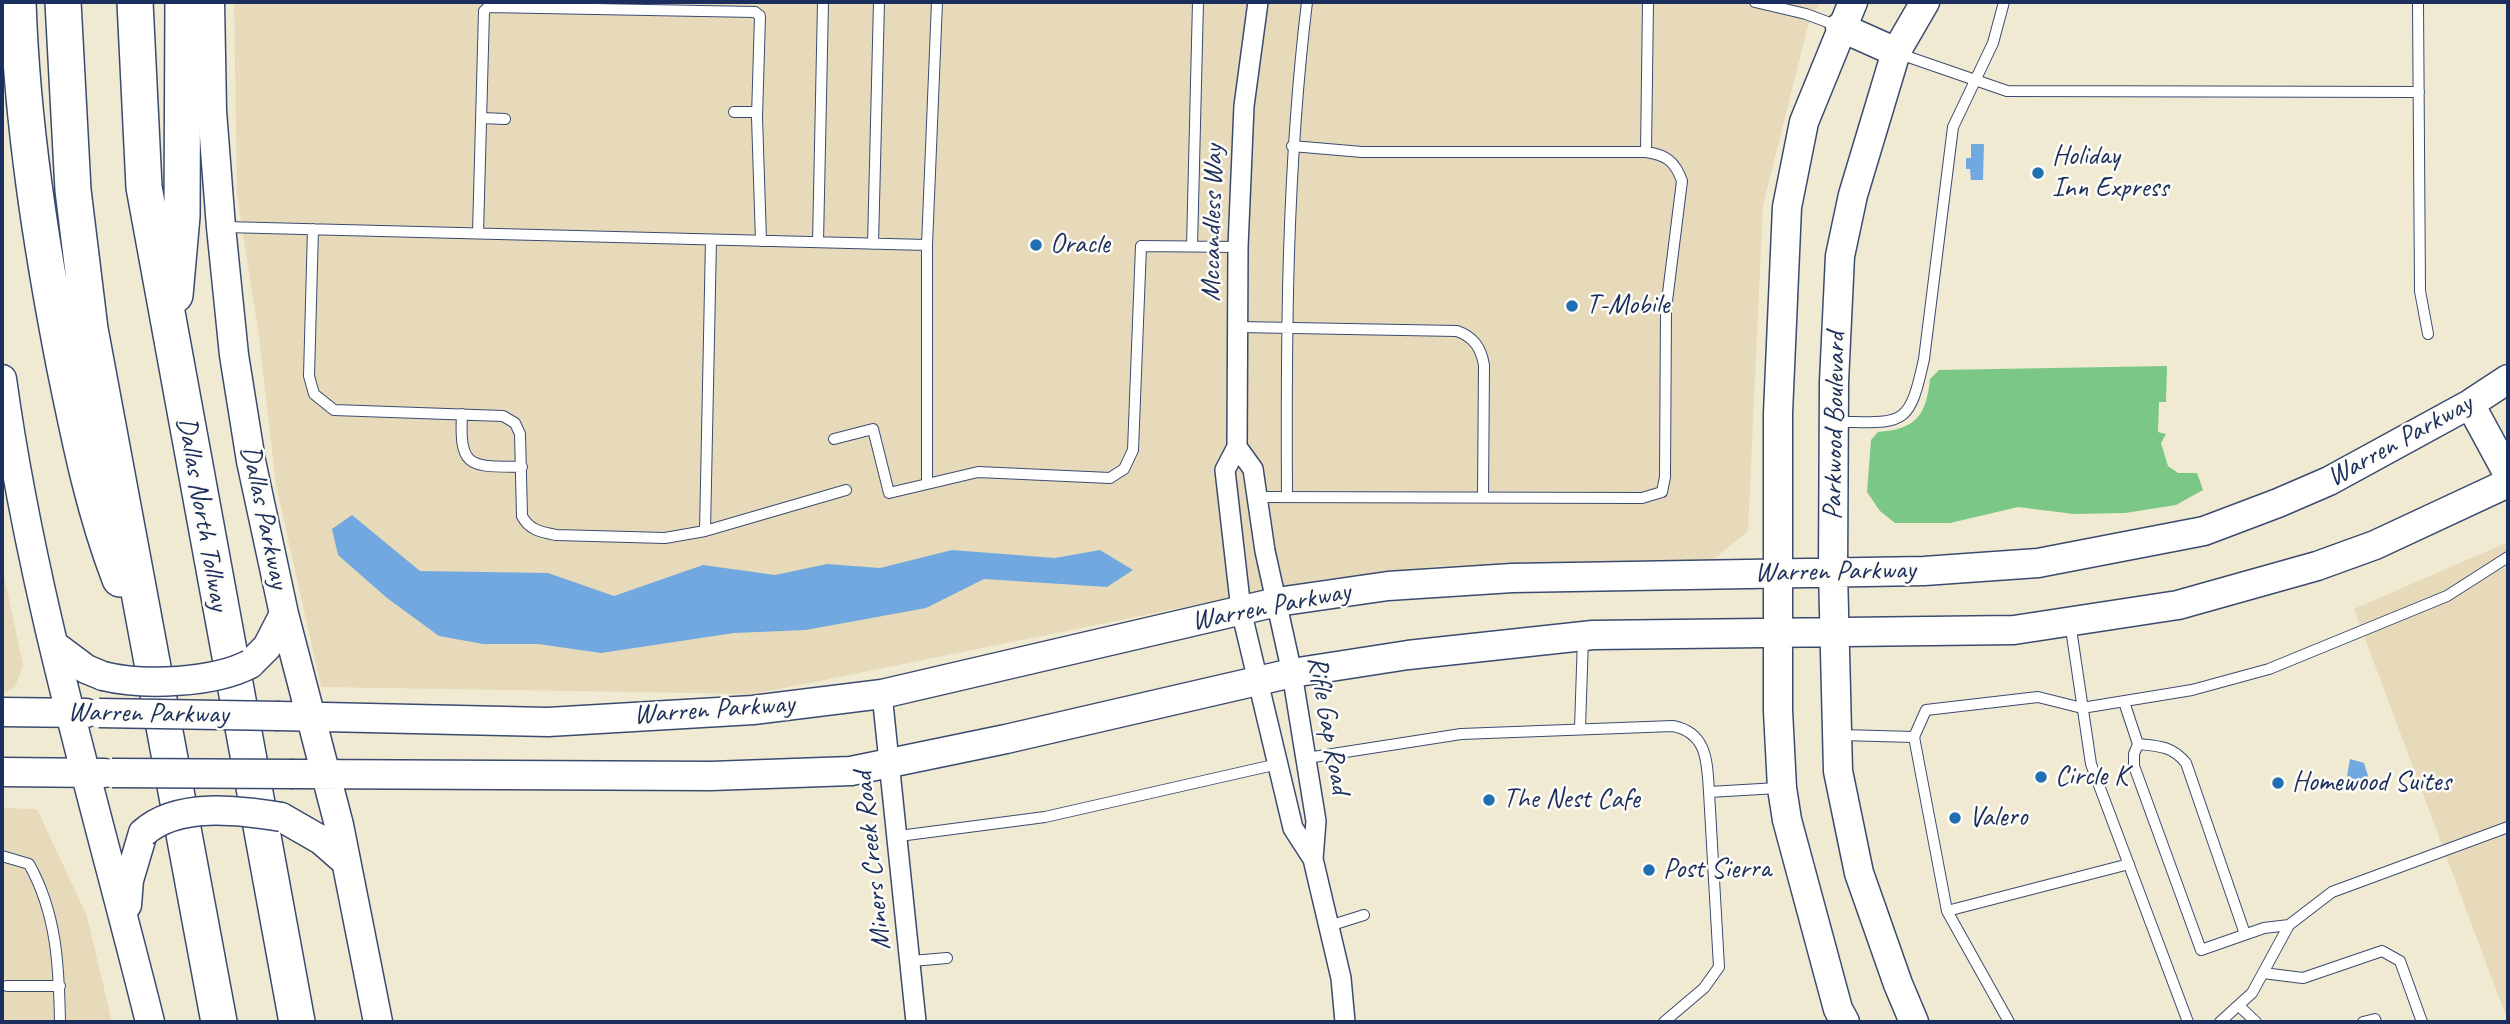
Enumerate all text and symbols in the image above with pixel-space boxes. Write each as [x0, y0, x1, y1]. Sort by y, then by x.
place label: Holiday Inn Express [2052, 140, 2168, 206]
street label: Mccandless Way [1195, 144, 1231, 302]
marker: Holiday Inn Express [2030, 165, 2046, 181]
place label: Oracle [1050, 228, 1110, 262]
marker: Oracle [1028, 237, 1044, 253]
place label: T-Mobile [1586, 289, 1669, 323]
marker: T-Mobile [1564, 298, 1580, 314]
street label: Parkwood Boulevard [1817, 332, 1853, 520]
street label: Warren Parkway [2322, 387, 2478, 495]
street label: Dallas North Tollway [168, 415, 236, 613]
street label: Dallas Parkway [232, 443, 296, 591]
street label: Warren Parkway [1754, 554, 1916, 590]
street label: Warren Parkway [1189, 575, 1353, 639]
street label: Rifle Gap Road [1299, 654, 1357, 796]
street label: Warren Parkway [633, 688, 795, 732]
street label: Warren Parkway [67, 696, 229, 732]
place label: Circle K [2055, 760, 2128, 794]
place label: Homewood Suites [2292, 766, 2451, 800]
marker: Circle K [2033, 769, 2049, 785]
street label: Miners Creek Road [847, 770, 899, 952]
marker: Homewood Suites [2270, 775, 2286, 791]
place label: The Nest Cafe [1503, 783, 1640, 817]
marker: The Nest Cafe [1481, 792, 1497, 808]
place label: Valero [1969, 801, 2027, 835]
marker: Valero [1947, 810, 1963, 826]
place label: Post Sierra [1663, 853, 1771, 887]
marker: Post Sierra [1641, 862, 1657, 878]

